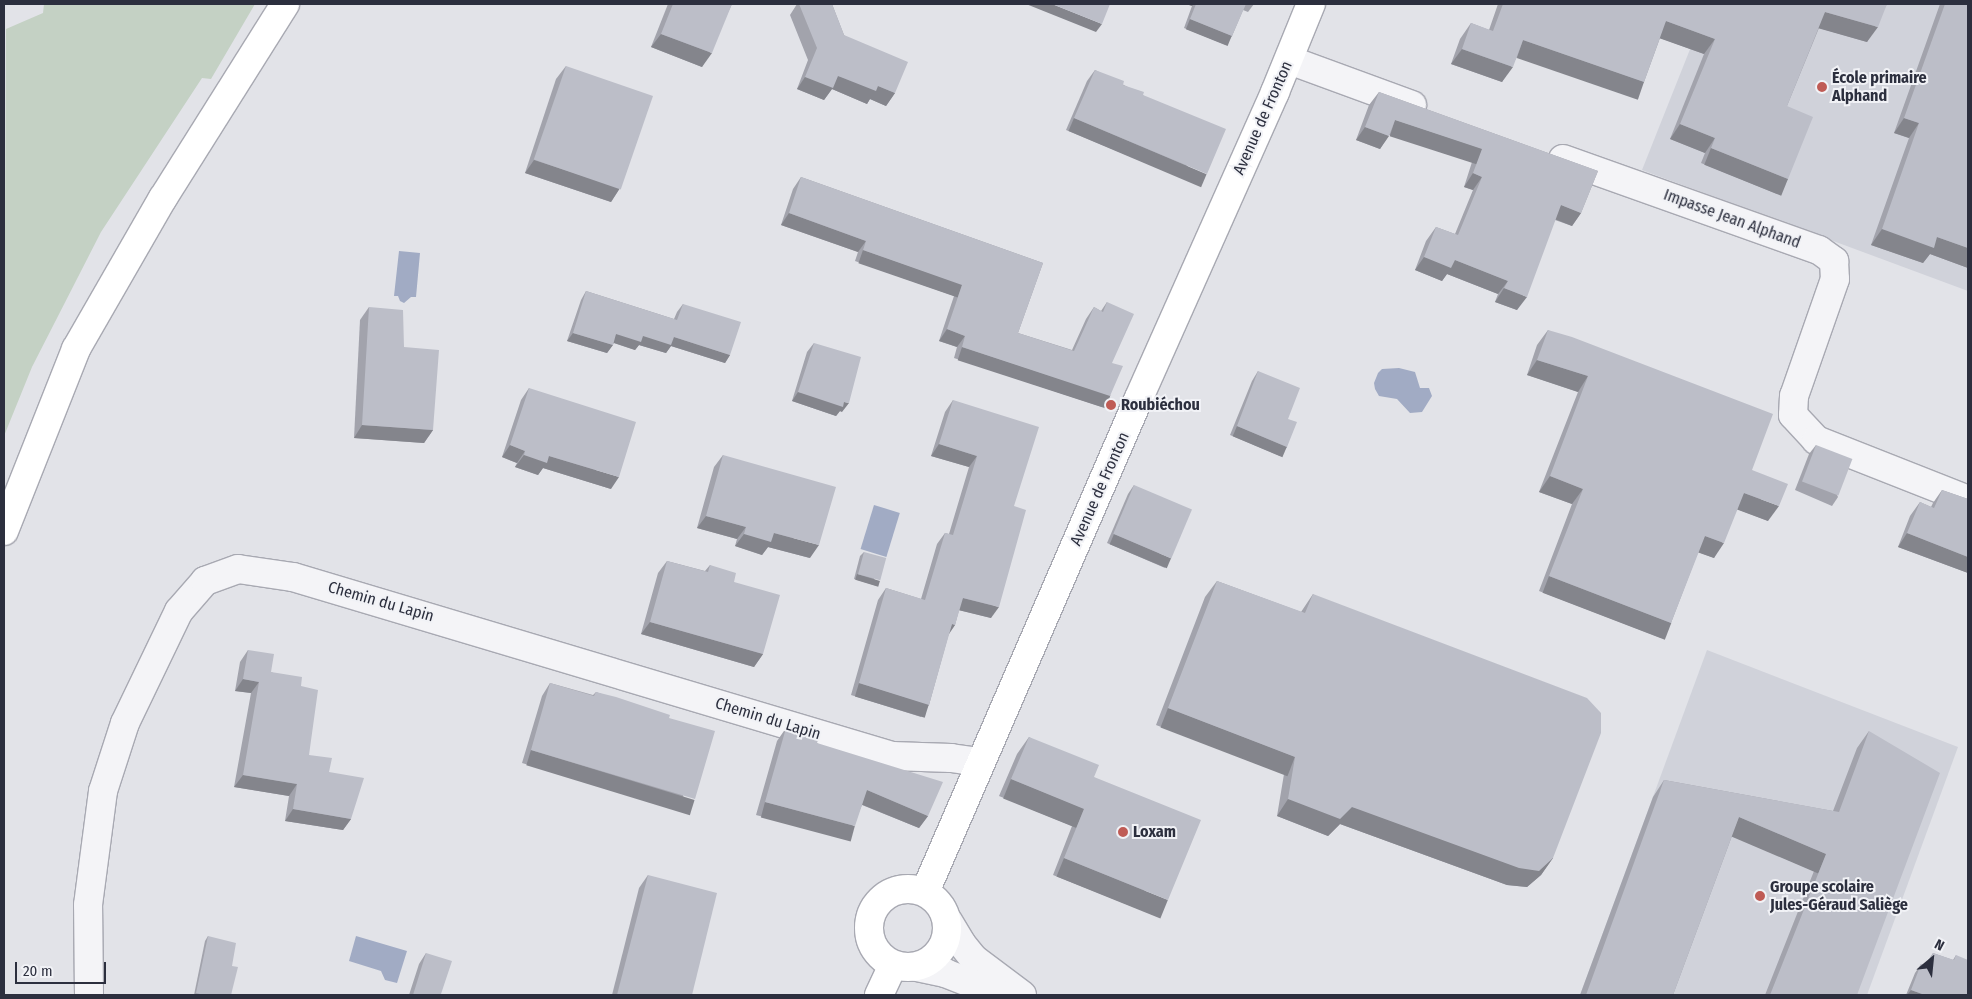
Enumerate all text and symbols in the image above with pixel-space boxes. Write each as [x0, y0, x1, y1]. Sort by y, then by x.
street label: Avenue de Fronton [1229, 58, 1297, 178]
place label: École primaire Alphand [1832, 68, 1927, 106]
marker: École primaire Alphand [1816, 81, 1828, 93]
street label: Impasse Jean Alphand [1661, 185, 1803, 253]
place label: Roubiéchou [1121, 395, 1200, 415]
marker: Roubiéchou [1105, 399, 1117, 411]
street label: Avenue de Fronton [1066, 429, 1134, 549]
street label: Chemin du Lapin [326, 578, 436, 626]
street label: Chemin du Lapin [713, 694, 823, 744]
place label: Loxam [1133, 822, 1176, 842]
marker: Loxam [1117, 826, 1129, 838]
place label: Groupe scolaire Jules-Géraud Saliège [1770, 877, 1908, 915]
marker: Groupe scolaire Jules-Géraud Saliège [1754, 890, 1766, 902]
north arrow [1907, 934, 1957, 984]
text: N [1932, 936, 1947, 955]
scale bar [18, 952, 109, 984]
text: 20 m [23, 962, 53, 980]

